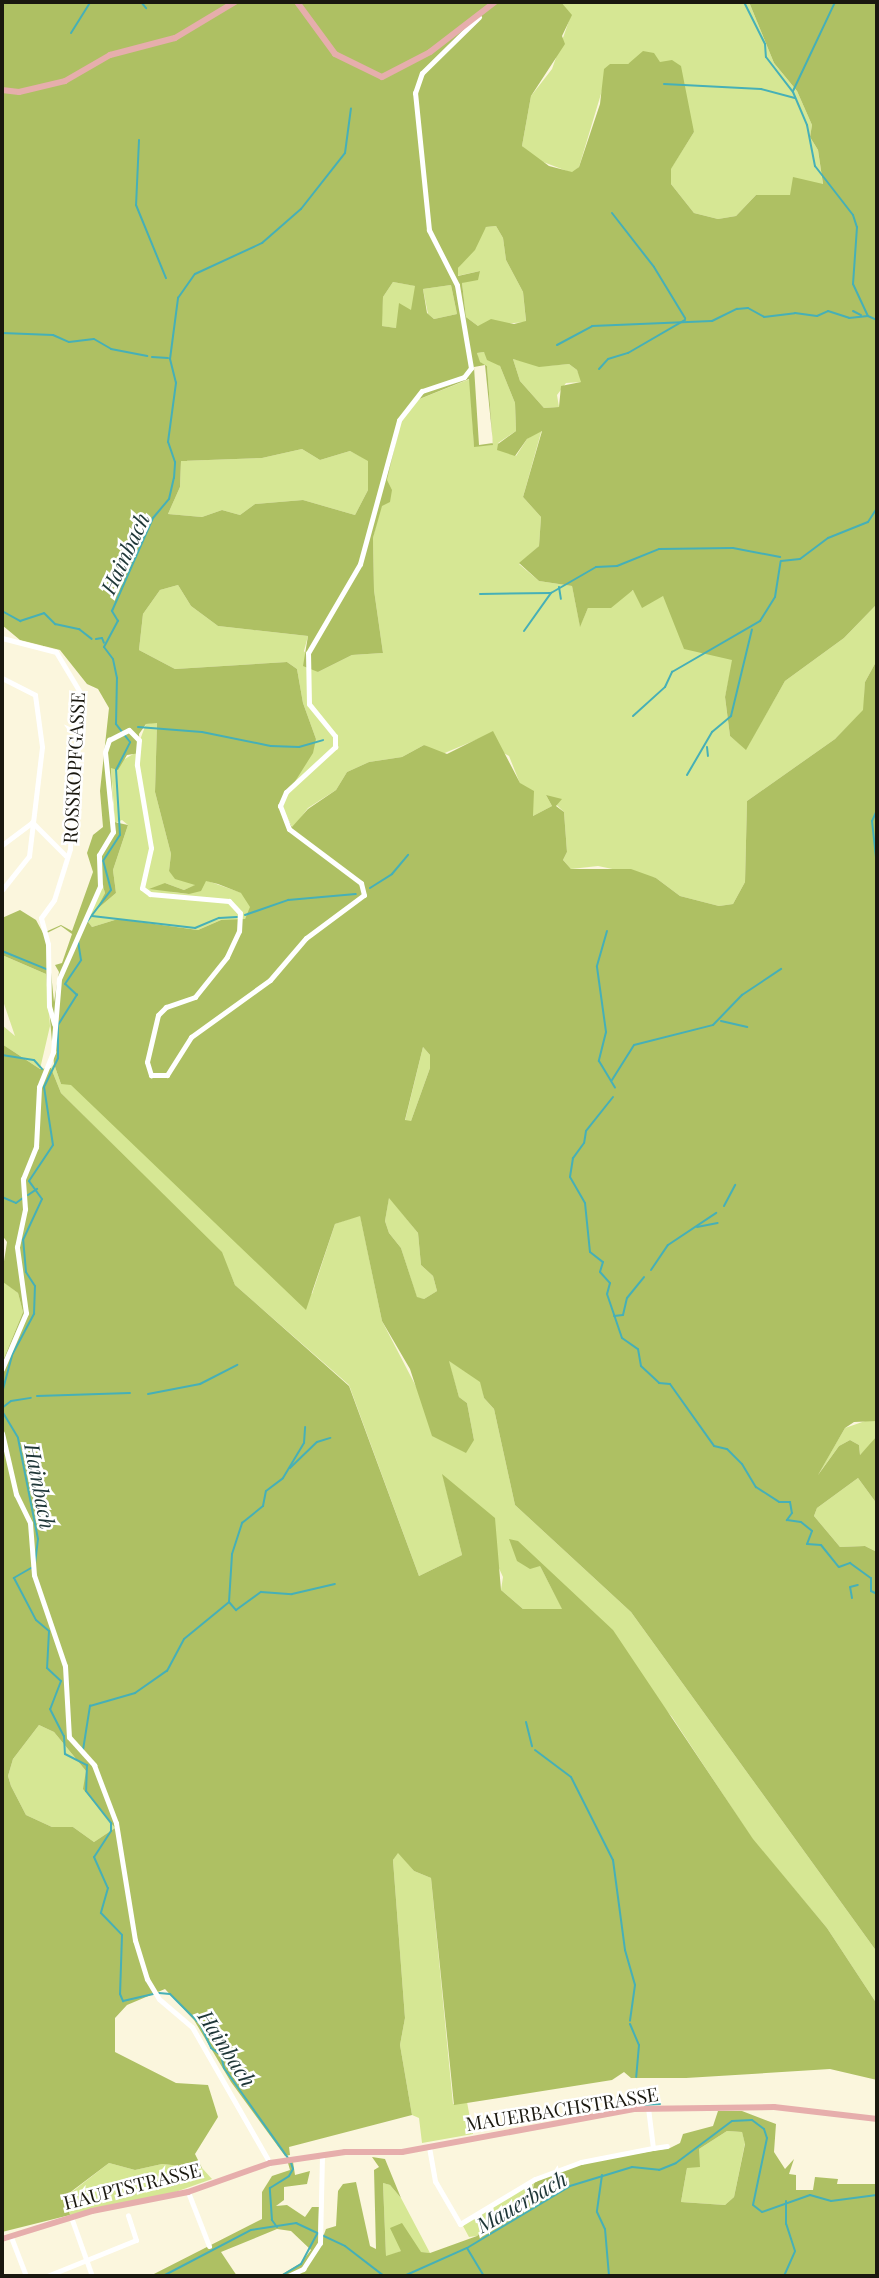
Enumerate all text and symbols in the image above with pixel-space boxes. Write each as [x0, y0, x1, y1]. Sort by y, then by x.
water label: Hainbach [94, 508, 154, 598]
street label: ROSSKOPFGASSE [59, 692, 89, 844]
water label: Hainbach [20, 1441, 62, 1531]
water label: Hainbach [194, 2005, 262, 2091]
street label: MAUERBACHSTRASSE [464, 2083, 660, 2135]
street label: HAUPTSTRASSE [61, 2158, 203, 2214]
water label: Mauerbach [471, 2165, 571, 2237]

